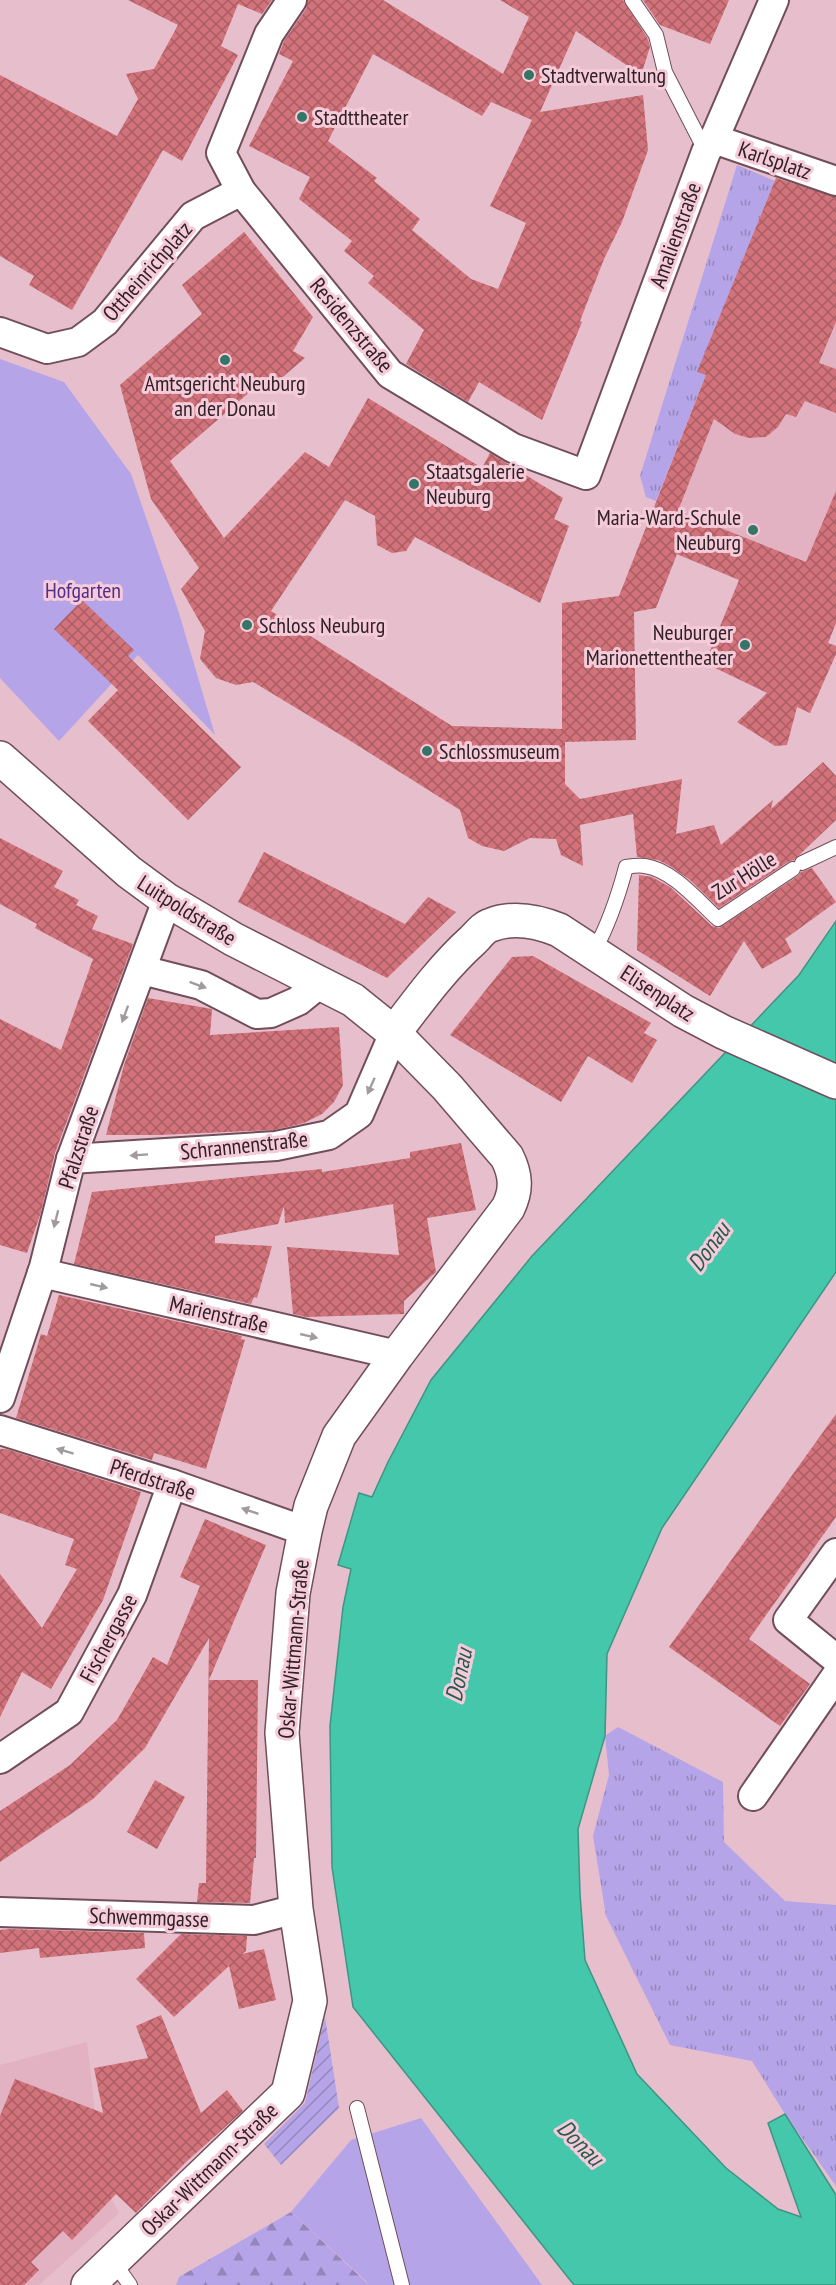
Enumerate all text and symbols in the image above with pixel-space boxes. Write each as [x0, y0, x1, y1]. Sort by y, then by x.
place label: Stadtverwaltung [541, 61, 666, 89]
marker: Stadtverwaltung [522, 68, 536, 82]
place label: Stadttheater [314, 103, 408, 131]
marker: Stadttheater [295, 110, 309, 124]
street label: Karlsplatz [735, 135, 815, 186]
street label: Amalienstraße [643, 178, 707, 292]
street label: Ottheinrichplatz [96, 215, 198, 327]
street label: Residenzstraße [304, 272, 400, 378]
marker: Amtsgericht Neuburg an der Donau [218, 353, 232, 367]
place label: Amtsgericht Neuburg an der Donau [145, 369, 305, 422]
place label: Staatsgalerie Neuburg [426, 457, 525, 510]
marker: Staatsgalerie Neuburg [407, 477, 421, 491]
place label: Maria-Ward-Schule Neuburg [597, 503, 741, 556]
marker: Maria-Ward-Schule Neuburg [746, 523, 760, 537]
park label: Hofgarten [45, 576, 121, 604]
place label: Schloss Neuburg [259, 611, 385, 639]
marker: Schloss Neuburg [240, 618, 254, 632]
place label: Neuburger Marionettentheater [586, 618, 733, 671]
marker: Neuburger Marionettentheater [738, 638, 752, 652]
place label: Schlossmuseum [439, 737, 560, 765]
marker: Schlossmuseum [420, 744, 434, 758]
street label: Zur Hölle [707, 845, 781, 905]
street label: Luitpoldstraße [132, 869, 242, 951]
street label: Elisenplatz [616, 959, 700, 1027]
one-way arrow [189, 981, 207, 991]
one-way arrow [119, 1006, 129, 1024]
one-way arrow [366, 1078, 376, 1096]
street label: Pfalzstraße [51, 1102, 105, 1192]
street label: Schrannenstraße [179, 1124, 309, 1166]
one-way arrow [129, 1150, 148, 1159]
one-way arrow [50, 1210, 60, 1228]
water label: Donau [680, 1215, 738, 1277]
one-way arrow [90, 1282, 109, 1291]
street label: Marienstraße [167, 1289, 271, 1339]
one-way arrow [300, 1331, 318, 1341]
one-way arrow [56, 1445, 74, 1455]
street label: Pferdstraße [107, 1452, 199, 1506]
one-way arrow [241, 1506, 259, 1516]
street label: Oskar-Wittmann-Straße [271, 1558, 315, 1740]
street label: Fischergasse [73, 1589, 143, 1687]
water label: Donau [438, 1644, 480, 1704]
street label: Schwemmgasse [89, 1901, 209, 1933]
street label: Oskar-Wittmann-Straße [135, 2096, 283, 2242]
water label: Donau [550, 2113, 611, 2174]

